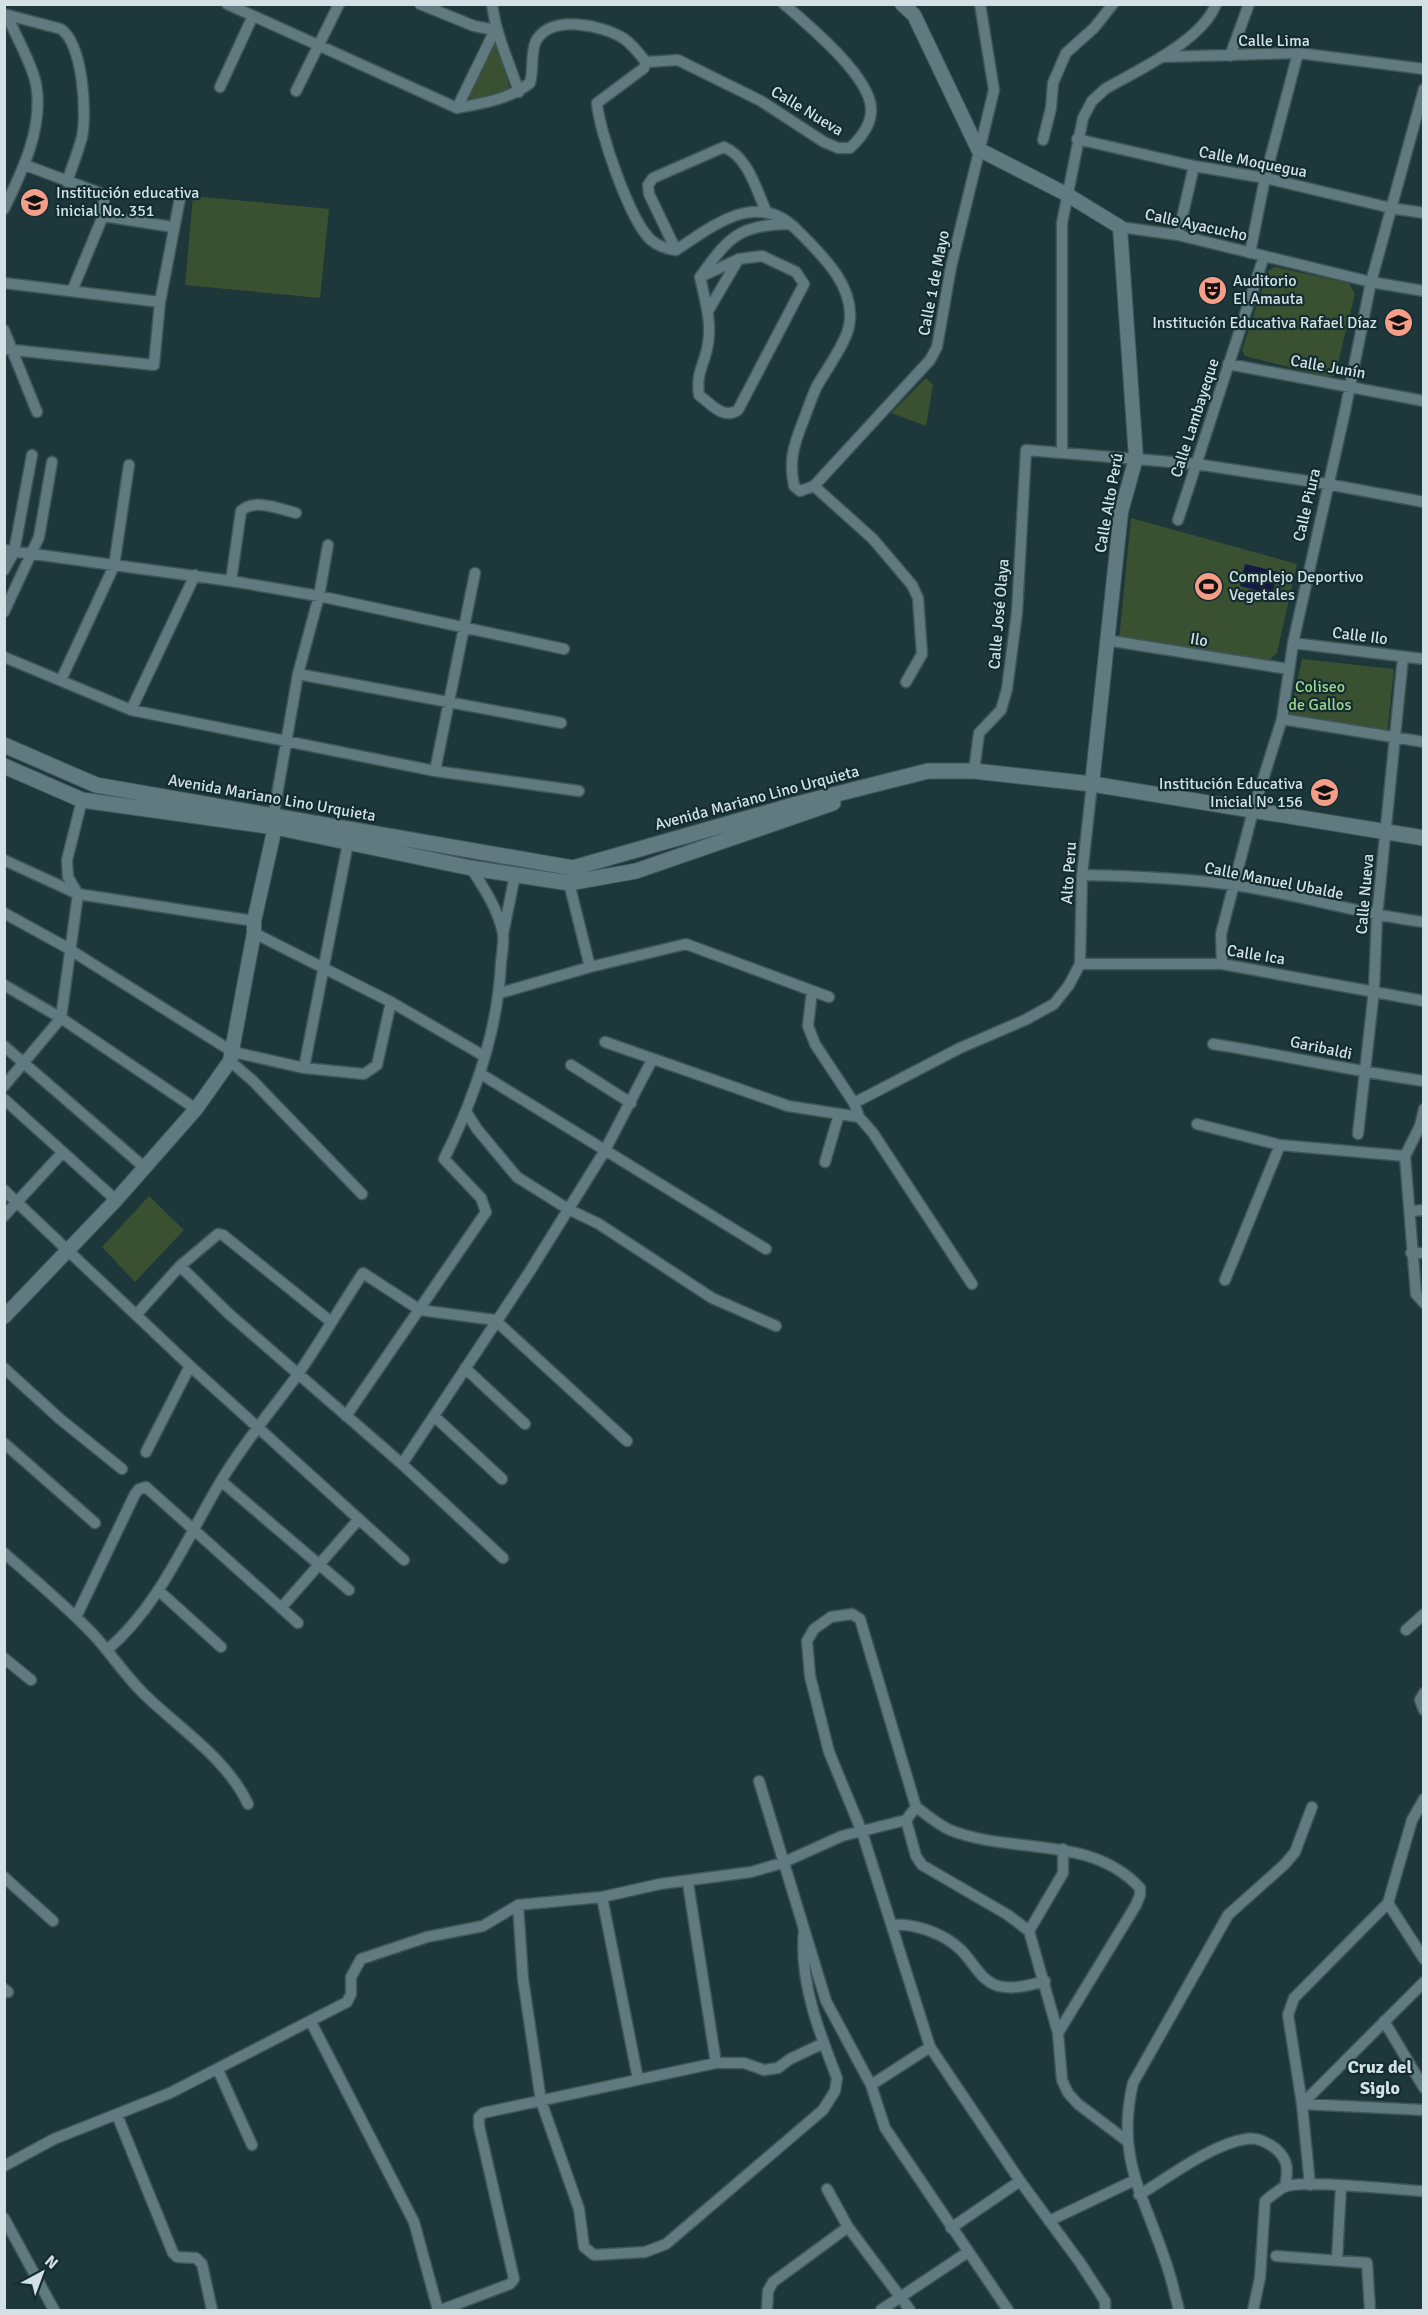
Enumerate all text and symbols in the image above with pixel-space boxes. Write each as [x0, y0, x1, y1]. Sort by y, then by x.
street label: Calle Lima [1238, 31, 1310, 51]
street label: Calle Nueva [767, 82, 847, 140]
street label: Calle Moquegua [1197, 142, 1309, 182]
place label: Institución educativa inicial No. 351 [56, 183, 199, 221]
school or university icon: Institución educativa inicial No. 351 [19, 186, 51, 218]
street label: Calle Ayacucho [1143, 204, 1249, 246]
street label: Calle 1 de Mayo [914, 229, 954, 337]
place label: Auditorio El Amauta [1233, 271, 1303, 309]
theatre icon: Auditorio El Amauta [1196, 274, 1228, 306]
school or university icon: Institución Educativa Rafael Díaz [1382, 307, 1414, 339]
place label: Institución Educativa Rafael Díaz [1152, 313, 1377, 333]
street label: Calle Junín [1289, 351, 1367, 383]
street label: Calle Lambayeque [1166, 356, 1224, 480]
street label: Calle Alto Perú [1090, 452, 1128, 554]
street label: Calle Piura [1289, 467, 1325, 543]
street label: Calle José Olaya [984, 558, 1014, 670]
place label: Complejo Deportivo Vegetales [1229, 567, 1364, 605]
sports icon: Complejo Deportivo Vegetales [1192, 570, 1224, 602]
street label: Calle Ilo [1331, 623, 1389, 649]
street label: Ilo [1189, 629, 1209, 651]
park label: Coliseo de Gallos [1289, 677, 1351, 715]
street label: Avenida Mariano Lino Urquieta [653, 761, 861, 835]
street label: Avenida Mariano Lino Urquieta [167, 770, 377, 826]
place label: Institución Educativa Inicial Nº 156 [1159, 774, 1303, 812]
school or university icon: Institución Educativa Inicial Nº 156 [1308, 777, 1340, 809]
street label: Alto Peru [1057, 841, 1081, 905]
street label: Calle Nueva [1352, 853, 1378, 935]
street label: Calle Manuel Ubalde [1203, 858, 1345, 904]
street label: Calle Ica [1225, 941, 1287, 969]
street label: Garibaldi [1288, 1032, 1354, 1064]
district label: Cruz del Siglo [1348, 2056, 1413, 2099]
north arrow [12, 2243, 72, 2303]
text: N [40, 2251, 62, 2274]

